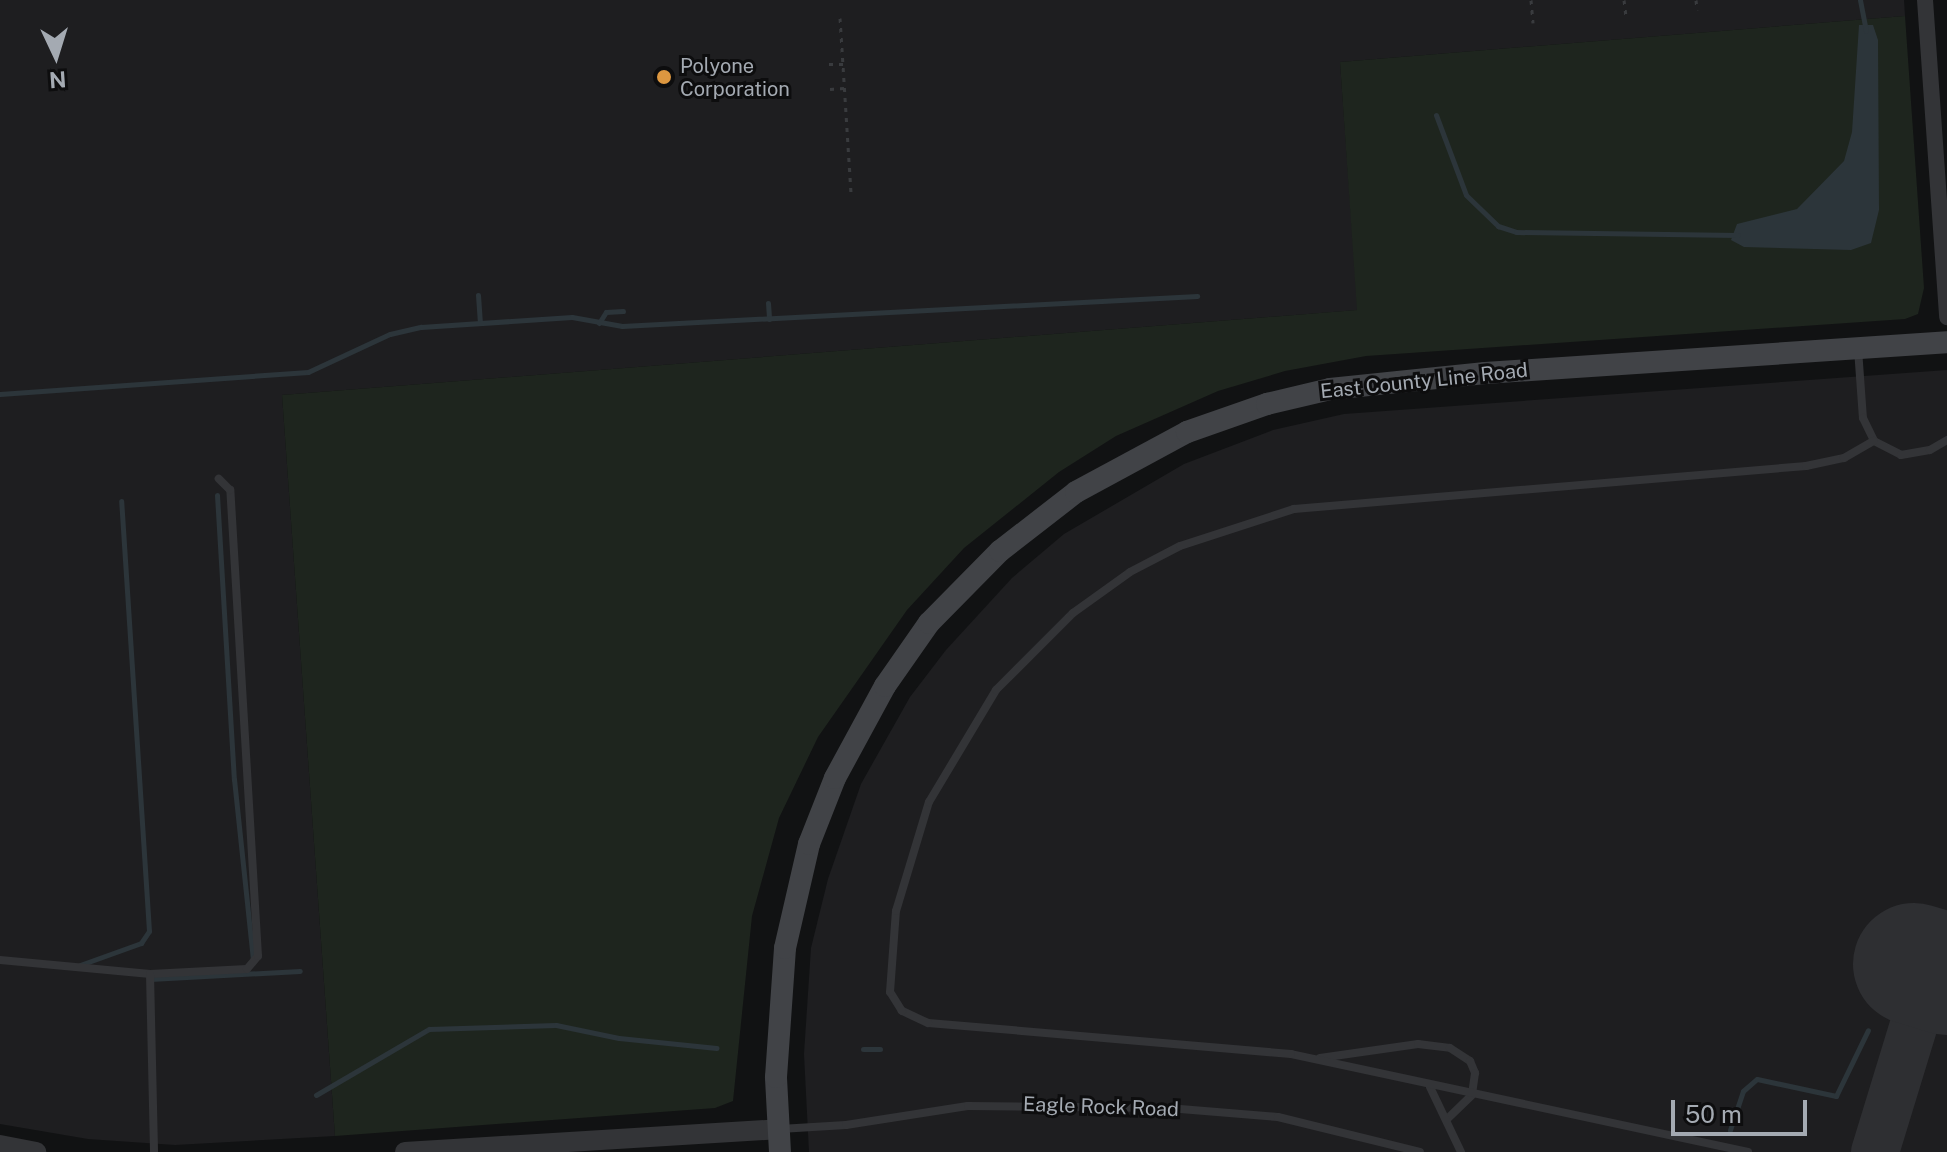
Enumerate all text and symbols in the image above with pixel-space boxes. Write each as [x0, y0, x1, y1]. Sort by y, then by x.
north arrow [16, 16, 96, 96]
place label: Polyone Corporation [680, 54, 790, 101]
text: N [48, 66, 67, 94]
marker: Polyone Corporation [655, 68, 673, 86]
street label: East County Line Road [1319, 358, 1529, 404]
scale bar [1675, 1084, 1811, 1134]
street label: Eagle Rock Road [1023, 1092, 1179, 1122]
text: 50 m [1685, 1100, 1742, 1128]

